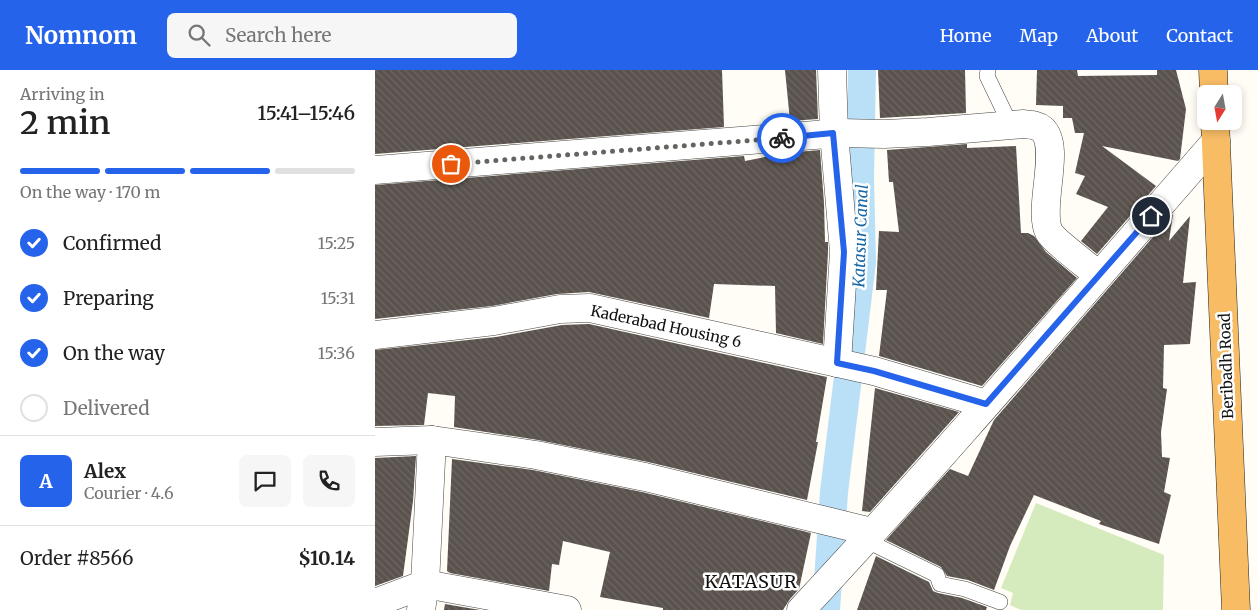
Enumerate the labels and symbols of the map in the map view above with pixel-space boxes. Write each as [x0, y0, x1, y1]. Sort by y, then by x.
north arrow [1197, 85, 1243, 130]
courier [757, 113, 807, 163]
pin [430, 143, 472, 185]
water label: Katasur Canal [848, 184, 872, 289]
pin [1130, 195, 1172, 237]
street label: Kaderabad Housing 6 [589, 301, 743, 351]
street label: Beribadh Road [1215, 313, 1237, 419]
district label: KATASUR [705, 570, 798, 593]

